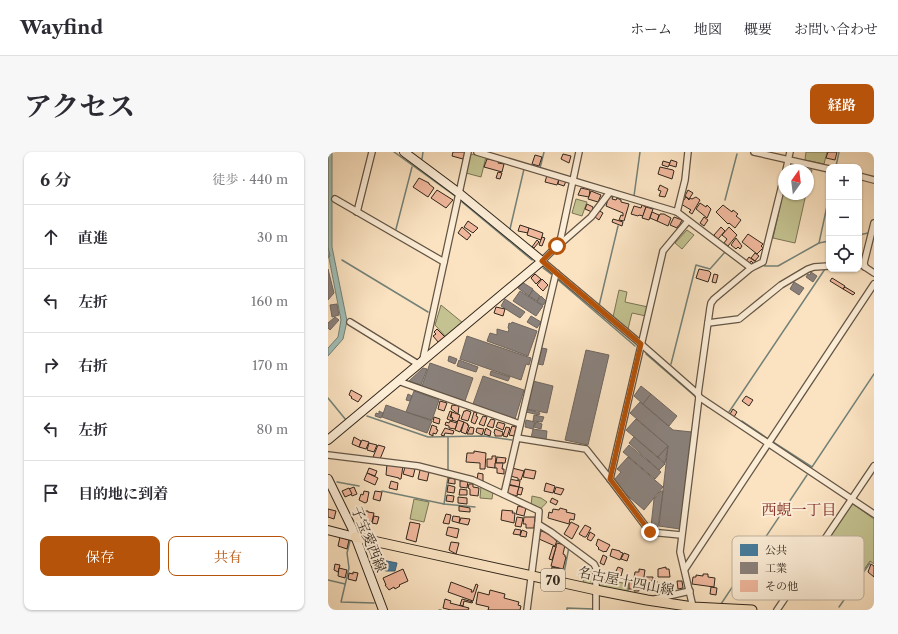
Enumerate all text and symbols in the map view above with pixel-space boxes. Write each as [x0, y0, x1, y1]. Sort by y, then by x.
text: Wayfind [20, 16, 103, 39]
text: ホーム [630, 20, 672, 38]
text: 地図 [694, 20, 722, 38]
text: 概要 [744, 20, 772, 38]
text: お問い合わせ [794, 20, 878, 38]
button: 経路 [810, 84, 874, 124]
text: アクセス [24, 89, 135, 123]
north arrow [778, 164, 814, 200]
map controls [826, 164, 862, 272]
button: + [826, 164, 862, 200]
text: 6 分 [40, 170, 71, 190]
text: 徒歩 · 440 m [213, 171, 288, 187]
button: − [826, 200, 862, 236]
icon: ahead [40, 226, 62, 248]
text: 直進 [78, 228, 108, 247]
text: 30 m [257, 229, 288, 245]
button: locate [826, 236, 862, 272]
route start [548, 237, 566, 255]
icon: left [40, 290, 62, 312]
text: 左折 [78, 292, 108, 311]
text: 160 m [251, 293, 288, 309]
icon: right [40, 354, 62, 376]
text: 右折 [78, 356, 108, 375]
text: 170 m [252, 357, 288, 373]
icon: left [40, 418, 62, 440]
text: 左折 [78, 420, 108, 439]
text: 80 m [256, 421, 288, 437]
icon: arrive [40, 482, 62, 504]
text: 目的地に到着 [78, 484, 168, 503]
district label: 西蜆一丁目 [761, 500, 837, 519]
street label: 子宝愛西線 [348, 503, 390, 575]
route end [641, 523, 659, 541]
button: 保存 [40, 536, 160, 576]
button: 共有 [168, 536, 288, 576]
legend [732, 536, 864, 600]
text: 公共 [765, 543, 787, 557]
text: 工業 [765, 561, 787, 575]
street label: 名古屋十四山線 [576, 563, 676, 599]
road number: 70 [541, 569, 565, 591]
text: その他 [765, 579, 798, 593]

